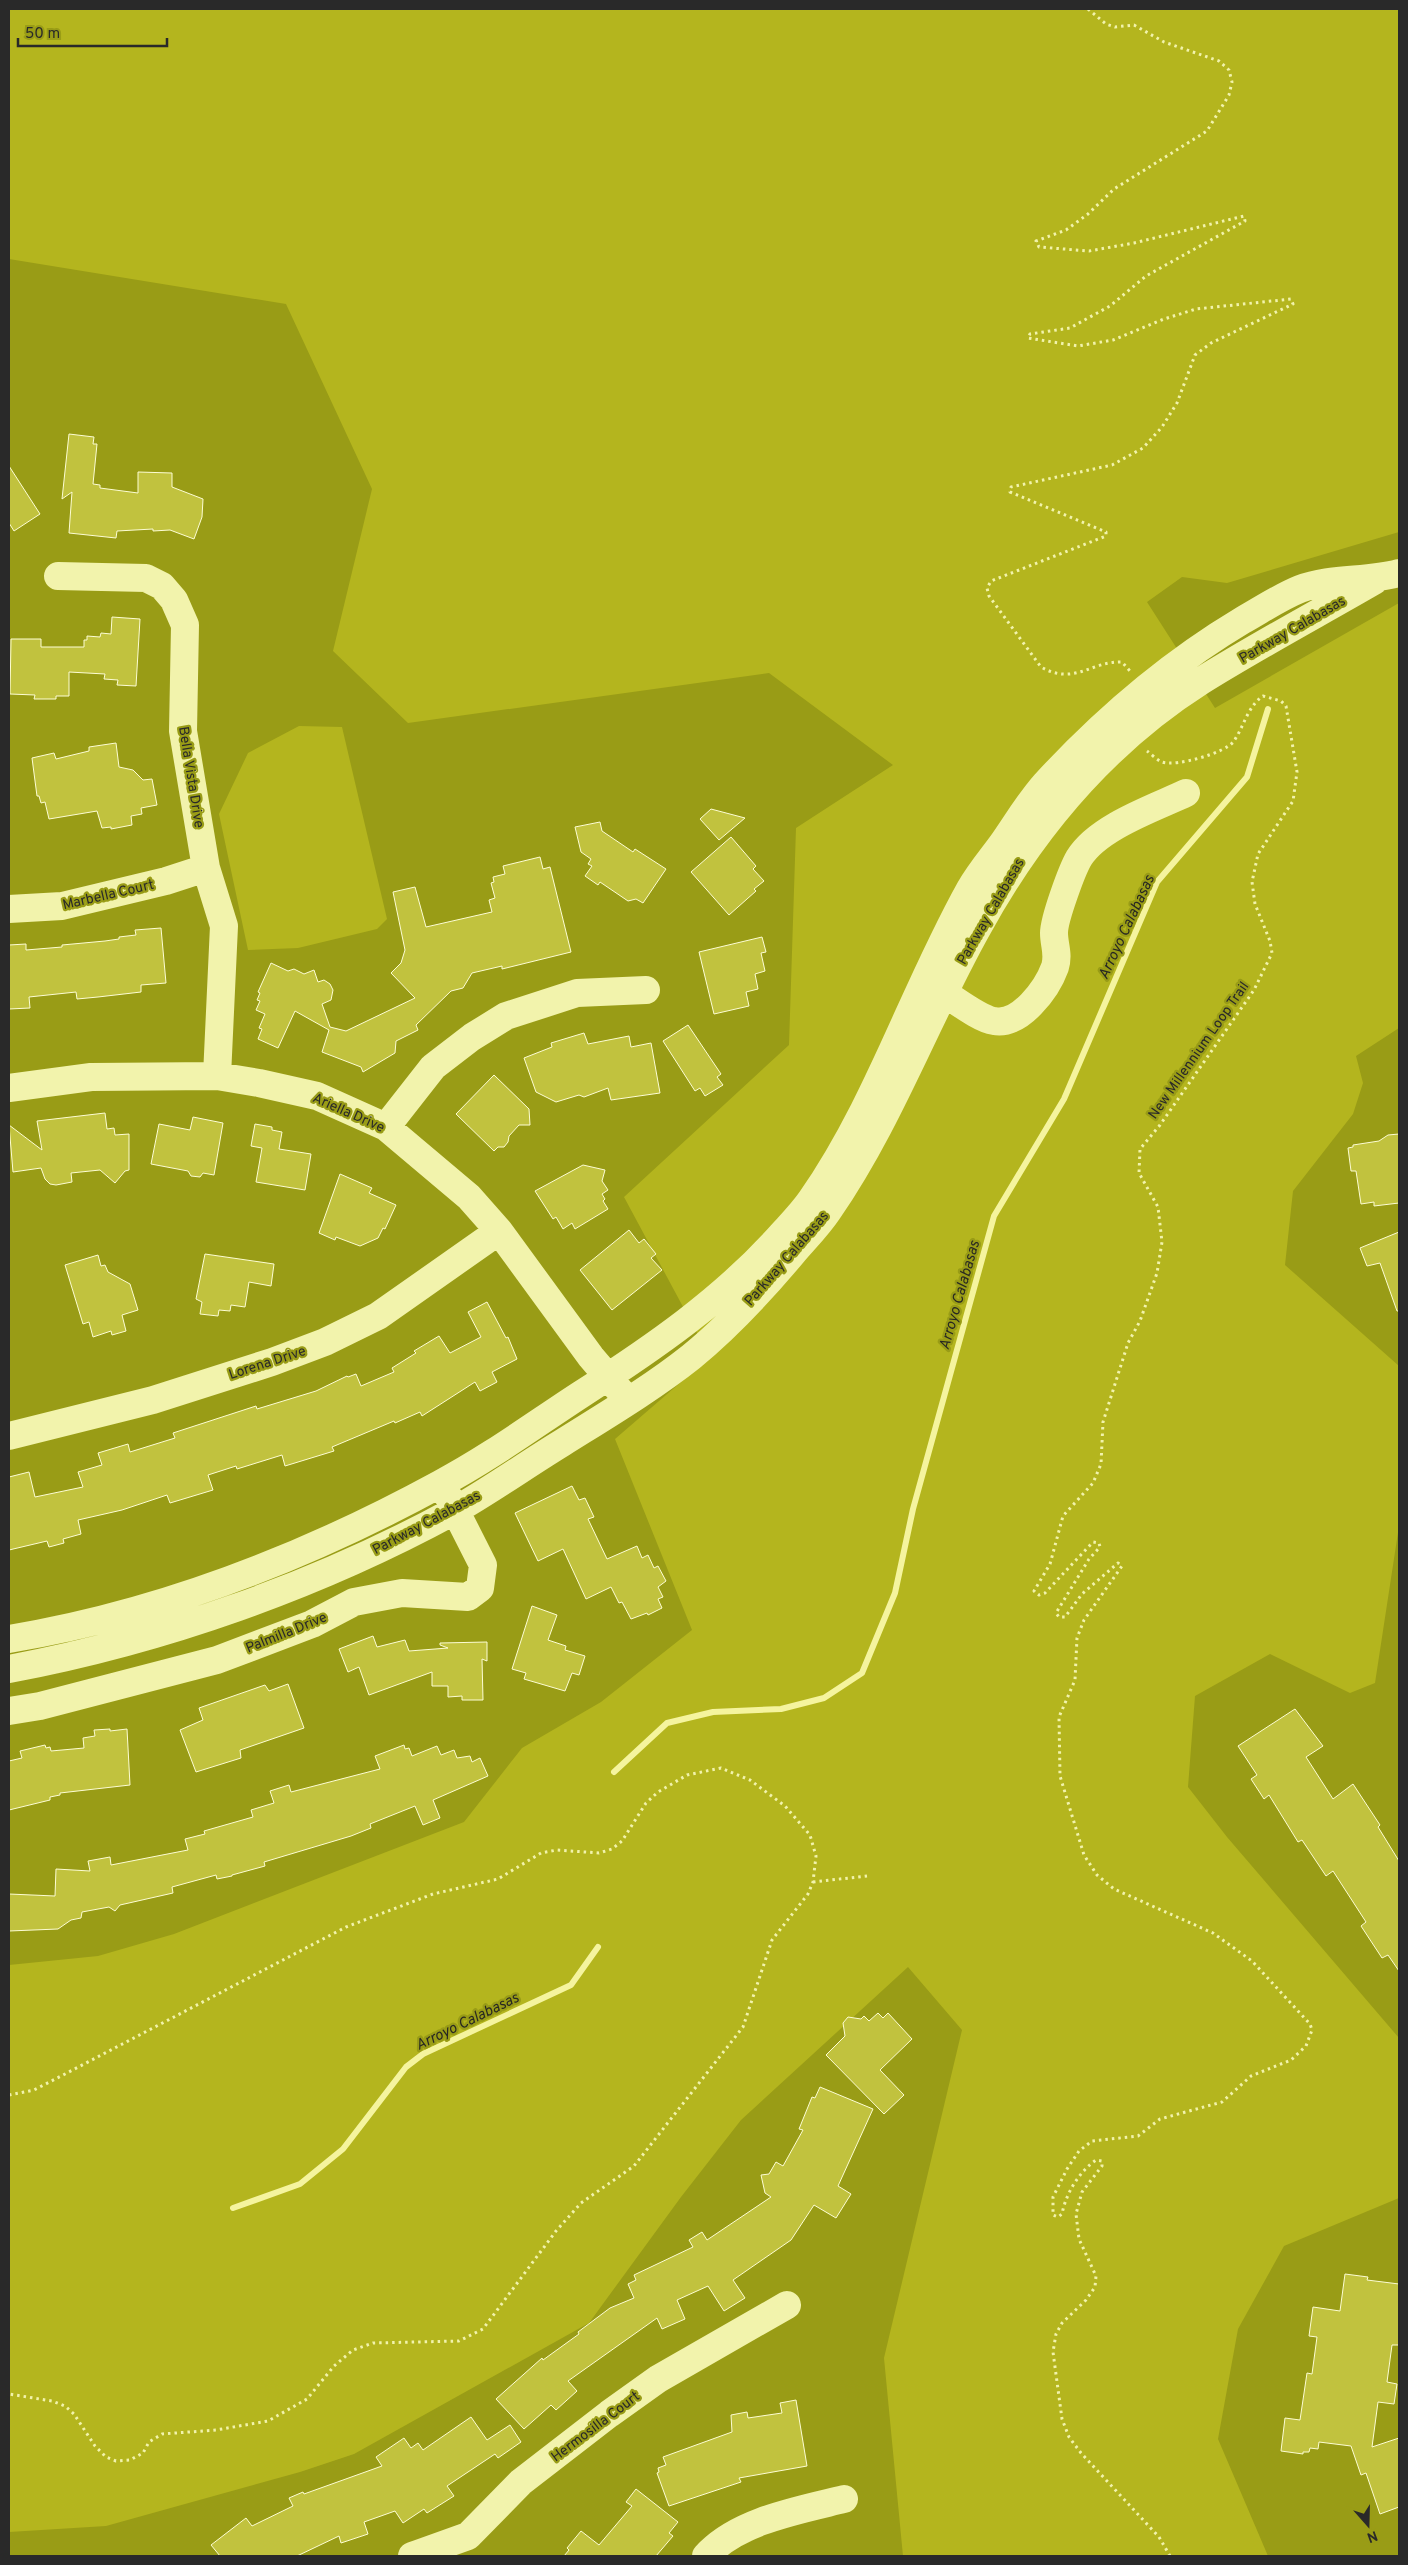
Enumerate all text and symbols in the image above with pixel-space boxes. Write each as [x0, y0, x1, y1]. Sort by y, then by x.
scale bar [18, 15, 166, 47]
text: 50 m [25, 25, 60, 44]
street label: Parkway Calabasas [1237, 593, 1349, 668]
street label: Bella Vista Drive [174, 725, 207, 829]
street label: Parkway Calabasas [954, 856, 1029, 968]
water label: Arroyo Calabasas [1095, 872, 1160, 983]
street label: Marbella Court [61, 877, 156, 914]
street label: New Millennium Loop Trail [1145, 979, 1253, 1123]
street label: Ariella Drive [310, 1090, 387, 1137]
street label: Parkway Calabasas [741, 1208, 833, 1310]
water label: Arroyo Calabasas [936, 1238, 985, 1352]
street label: Lorena Drive [227, 1343, 308, 1384]
street label: Parkway Calabasas [370, 1488, 484, 1559]
street label: Palmilla Drive [243, 1609, 330, 1657]
water label: Arroyo Calabasas [413, 1989, 523, 2056]
street label: Hermosilla Court [548, 2388, 644, 2466]
north arrow [1343, 2500, 1393, 2550]
text: N [1364, 2526, 1380, 2546]

